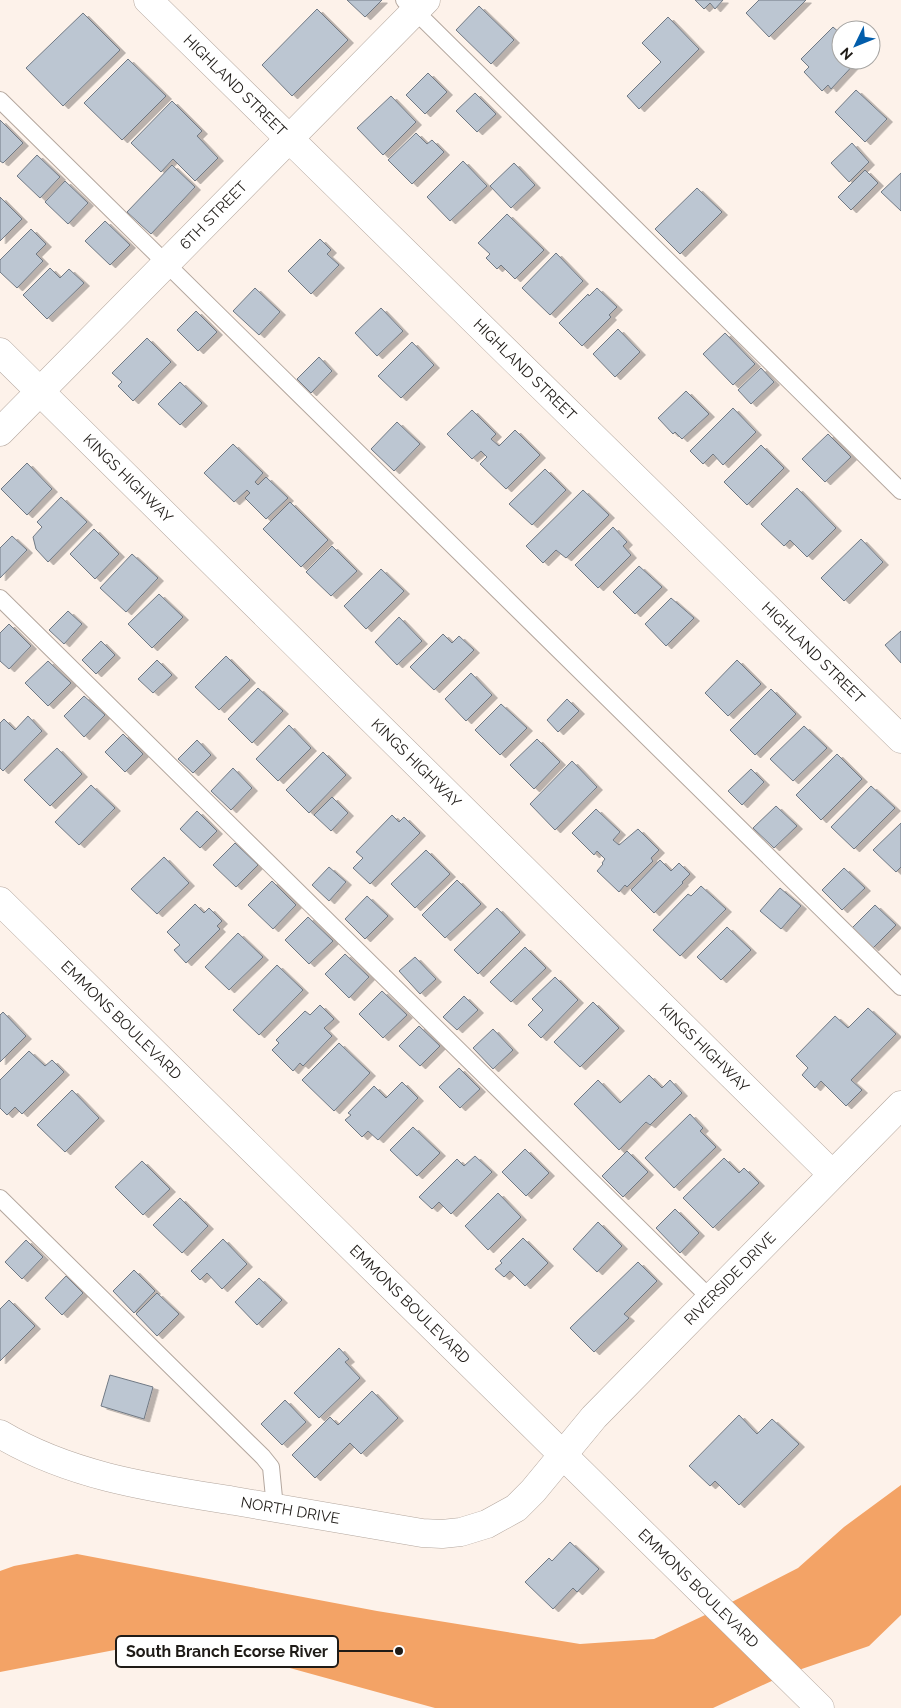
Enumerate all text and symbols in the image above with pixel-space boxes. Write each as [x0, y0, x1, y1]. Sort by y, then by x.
north arrow [831, 20, 881, 70]
street label: HIGHLAND STREET [180, 31, 290, 140]
text: N [837, 45, 856, 63]
street label: 6TH STREET [176, 178, 251, 253]
street label: HIGHLAND STREET [470, 315, 580, 424]
street label: KINGS HIGHWAY [79, 430, 177, 527]
street label: HIGHLAND STREET [758, 598, 868, 707]
street label: KINGS HIGHWAY [368, 715, 465, 811]
street label: EMMONS BOULEVARD [57, 957, 185, 1084]
street label: KINGS HIGHWAY [656, 1000, 753, 1096]
street label: RIVERSIDE DRIVE [681, 1229, 779, 1329]
street label: EMMONS BOULEVARD [346, 1241, 474, 1368]
street label: NORTH DRIVE [239, 1493, 341, 1528]
street label: EMMONS BOULEVARD [635, 1525, 763, 1652]
callout: South Branch Ecorse River [116, 1636, 338, 1667]
text: South Branch Ecorse River [126, 1642, 328, 1661]

